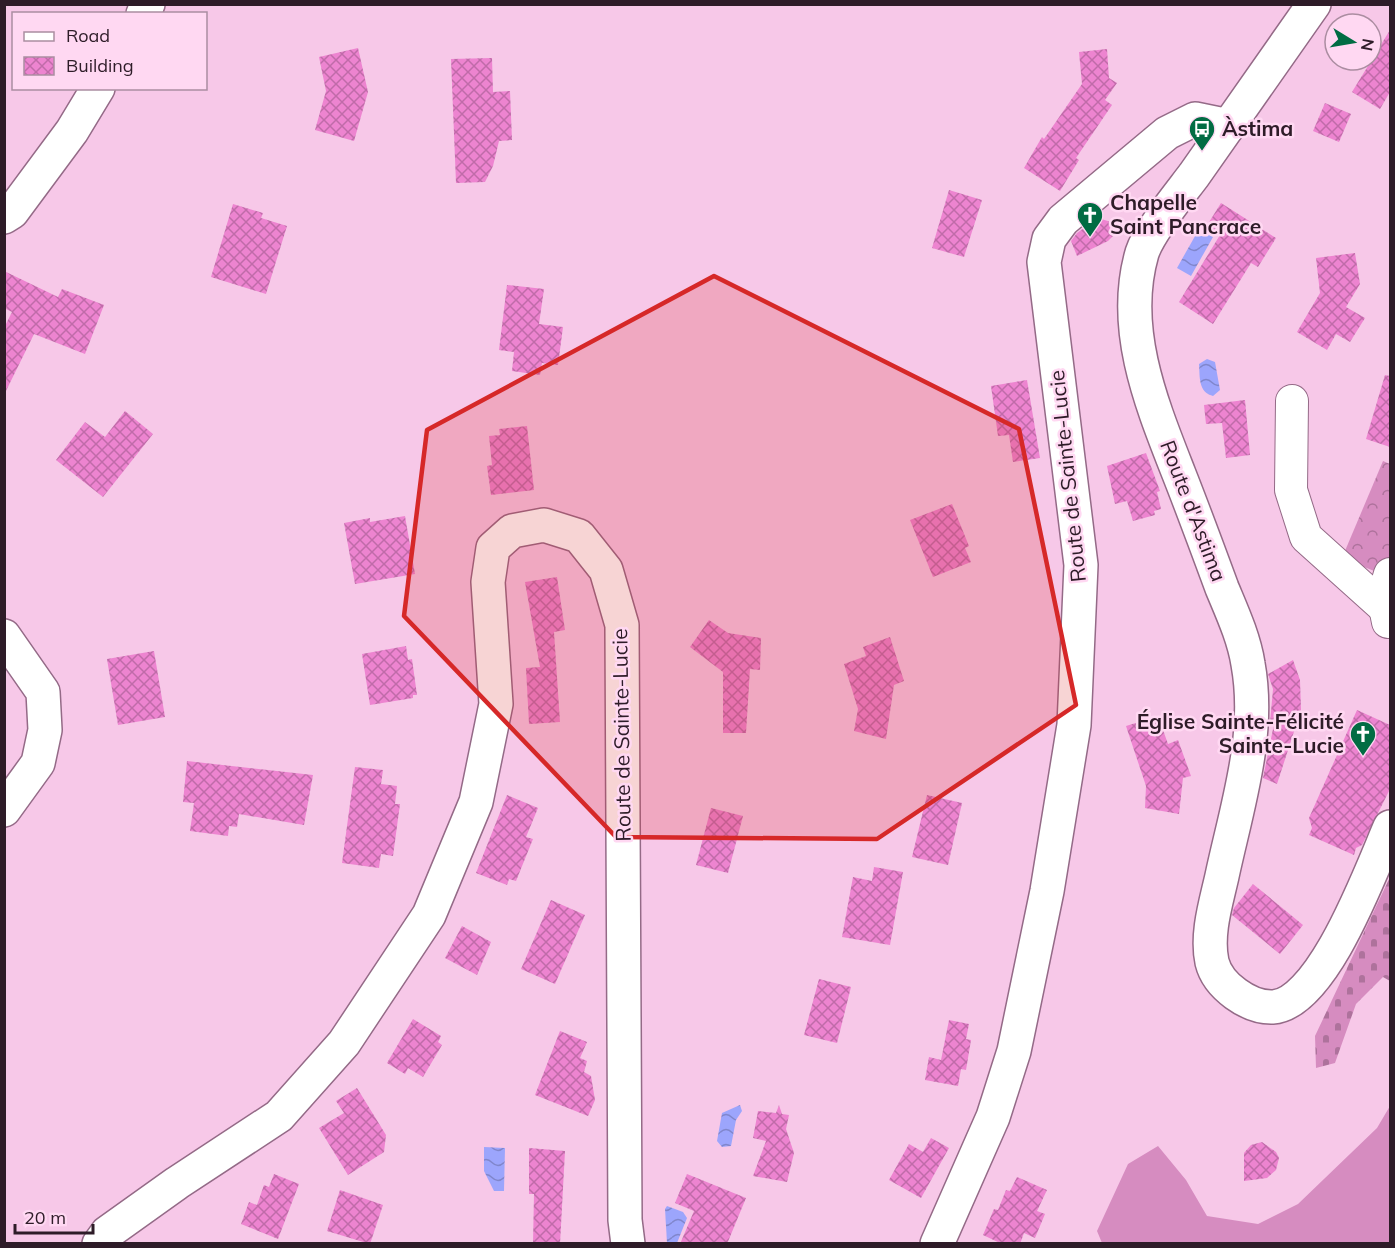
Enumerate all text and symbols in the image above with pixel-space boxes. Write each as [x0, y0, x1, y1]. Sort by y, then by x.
legend [12, 12, 207, 90]
north arrow [1323, 12, 1383, 72]
text: Road [66, 24, 110, 47]
text: N [1357, 37, 1379, 53]
text: Building [66, 54, 134, 77]
bus stop icon: Àstima [1187, 114, 1217, 152]
place label: Àstima [1222, 115, 1293, 141]
place label: Chapelle Saint Pancrace [1110, 189, 1261, 239]
church icon: Chapelle Saint Pancrace [1075, 200, 1105, 238]
street label: Route de Sainte-Lucie [1043, 369, 1091, 583]
street label: Route d'Astima [1155, 437, 1233, 585]
street label: Route de Sainte-Lucie [606, 628, 636, 842]
place label: Église Sainte-Félicité Sainte-Lucie [1137, 708, 1344, 758]
church icon: Église Sainte-Félicité Sainte-Lucie [1348, 719, 1378, 757]
scale bar [15, 1197, 93, 1235]
text: 20 m [24, 1206, 66, 1229]

